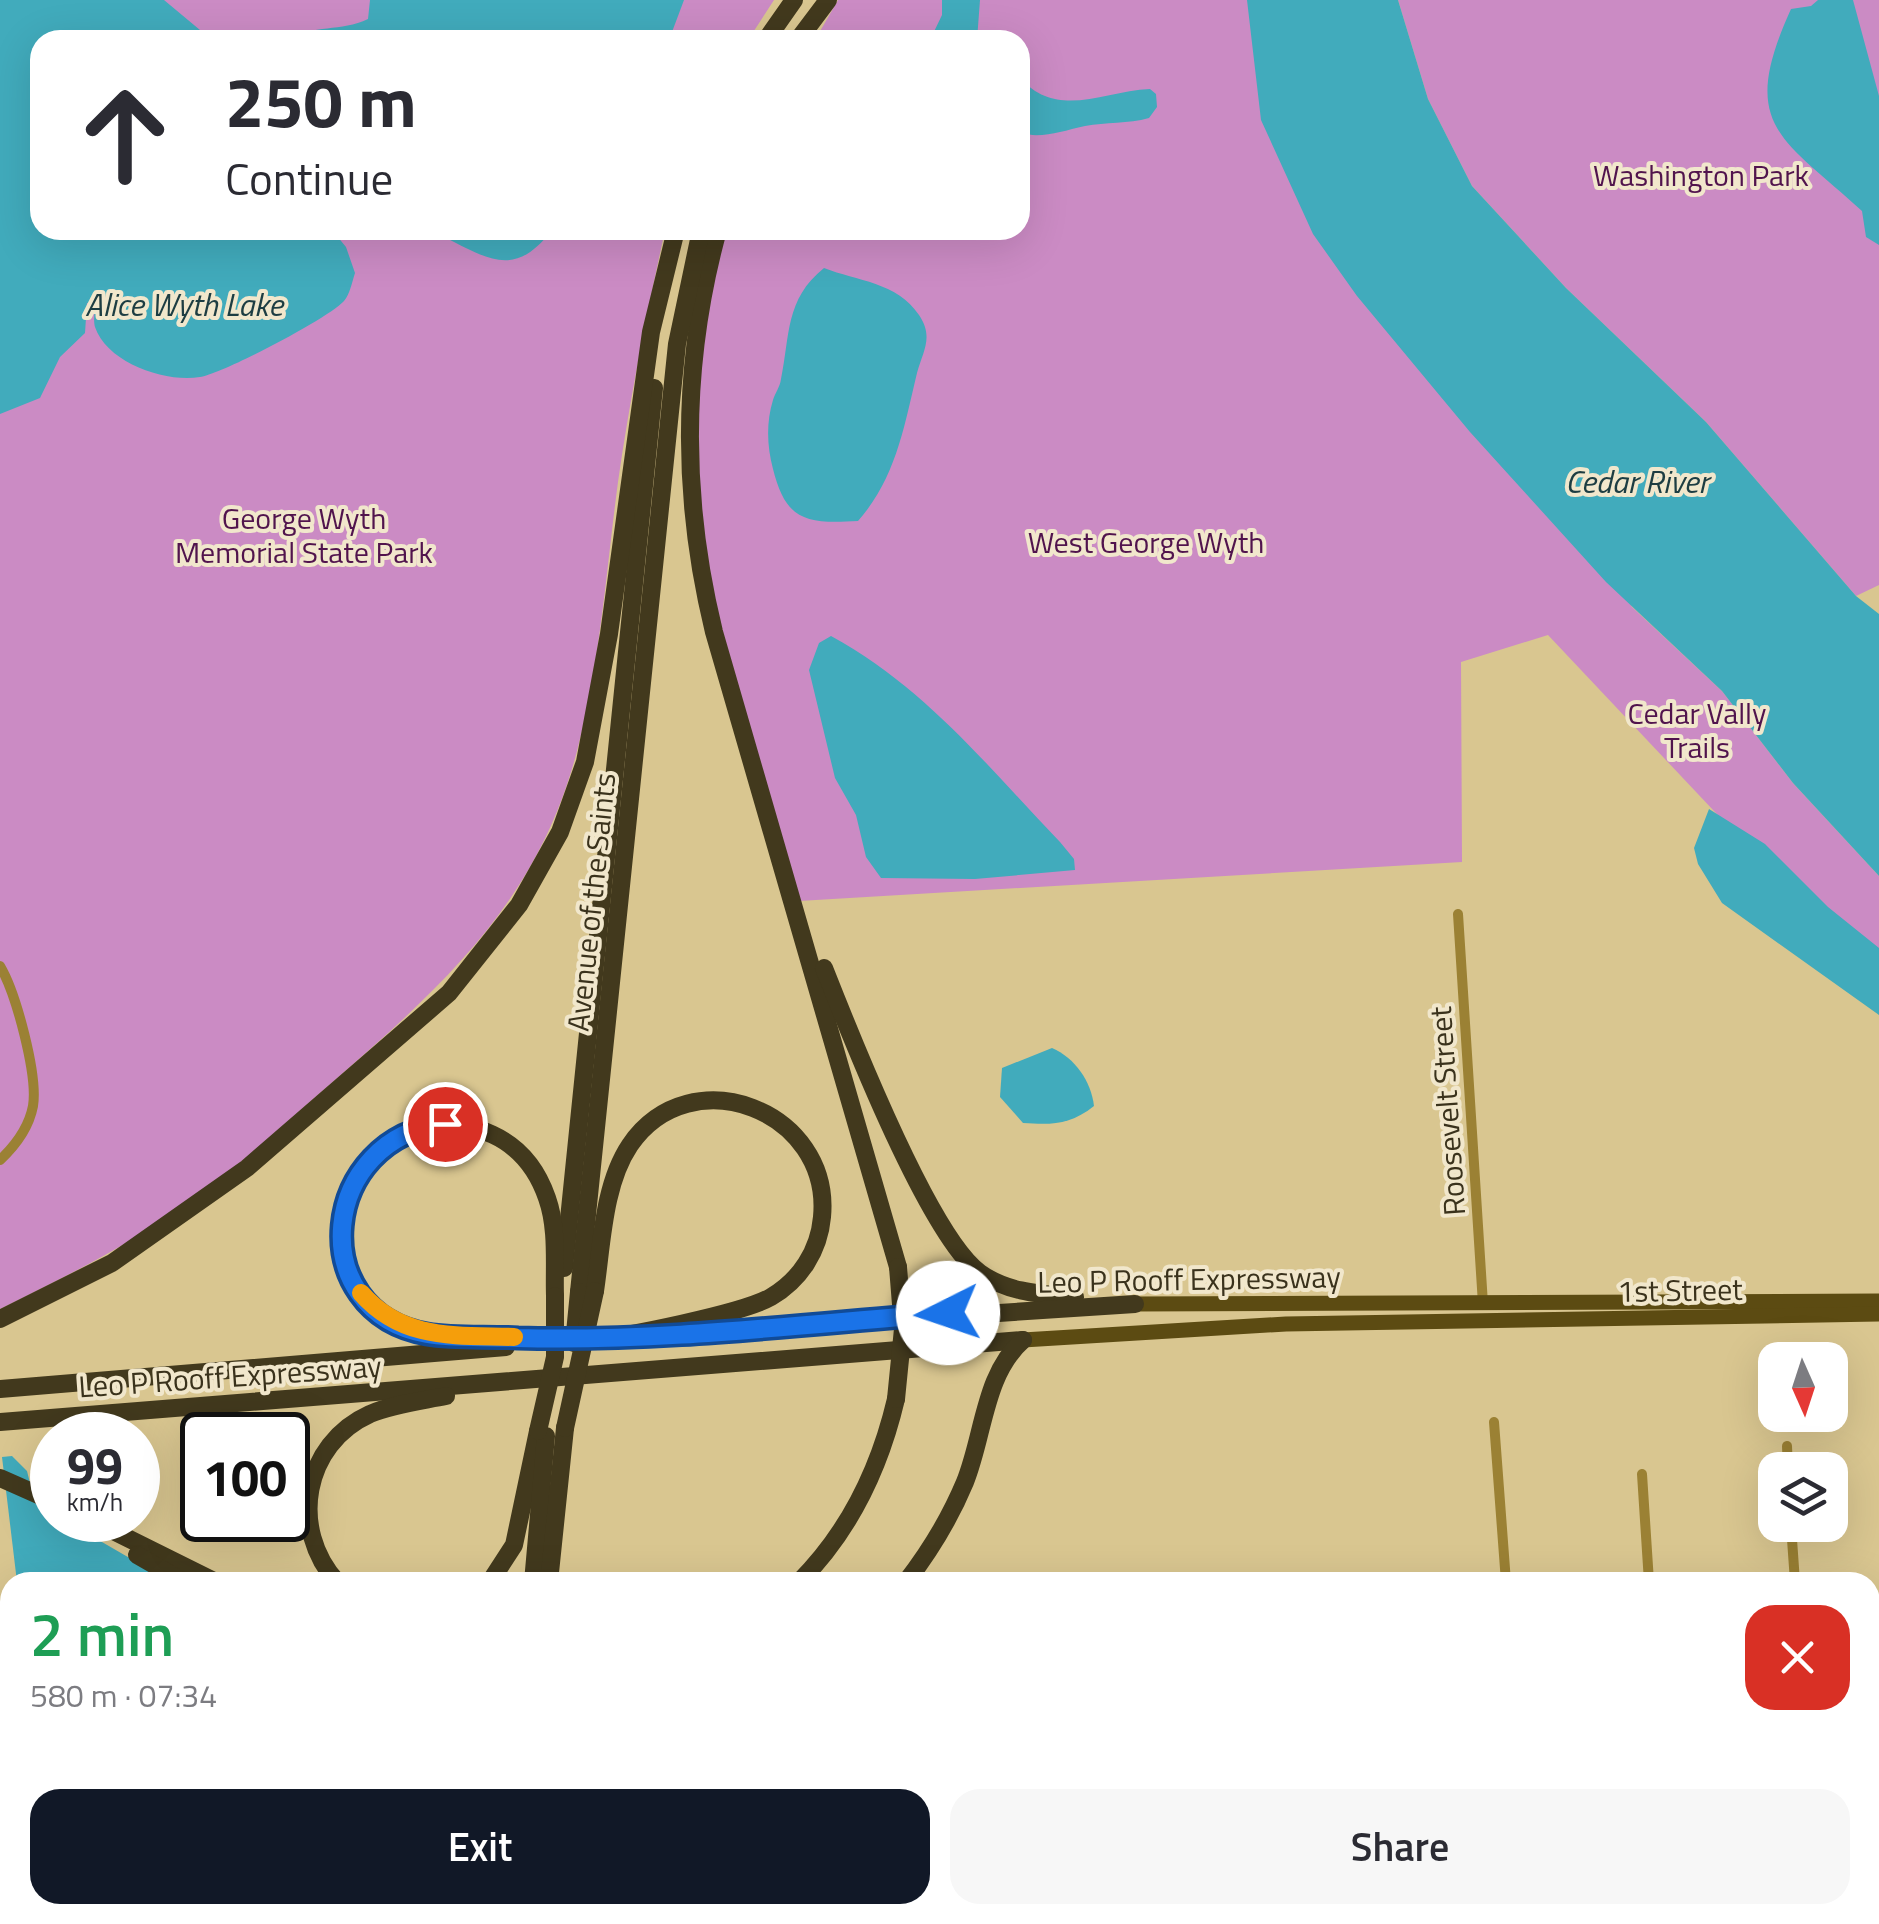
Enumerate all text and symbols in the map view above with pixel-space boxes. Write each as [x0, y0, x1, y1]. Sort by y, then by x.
text: 250 m [225, 48, 417, 154]
icon: ahead [60, 70, 190, 200]
text: Continue [225, 144, 393, 212]
park label: Washington Park [1593, 152, 1809, 198]
water label: Alice Wyth Lake [85, 280, 285, 328]
water label: Cedar River [1565, 457, 1713, 505]
park label: George Wyth Memorial State Park [175, 495, 433, 575]
park label: West George Wyth [1028, 519, 1264, 565]
park label: Cedar Vally Trails [1627, 690, 1767, 770]
street label: Avenue of the Saints [555, 771, 627, 1033]
street label: Roosevelt Street [1417, 1004, 1477, 1217]
pin [403, 1082, 488, 1167]
icon: arrive [418, 1097, 473, 1152]
street label: Leo P Rooff Expressway [1037, 1253, 1341, 1305]
position arrow [896, 1261, 1000, 1365]
street label: 1st Street [1617, 1266, 1743, 1314]
street label: Leo P Rooff Expressway [77, 1342, 383, 1410]
north arrow [1758, 1342, 1848, 1432]
map controls [1758, 1342, 1848, 1542]
speed limit sign: 100 [180, 1412, 310, 1542]
text: 99 [67, 1427, 123, 1503]
button: layers [1758, 1452, 1848, 1542]
text: km/h [67, 1483, 123, 1521]
text: 2 min [30, 1588, 174, 1679]
button: close [1745, 1605, 1850, 1710]
text: 580 m · 07:34 [30, 1671, 217, 1719]
button: Exit [30, 1789, 930, 1904]
button: Share [950, 1789, 1850, 1904]

